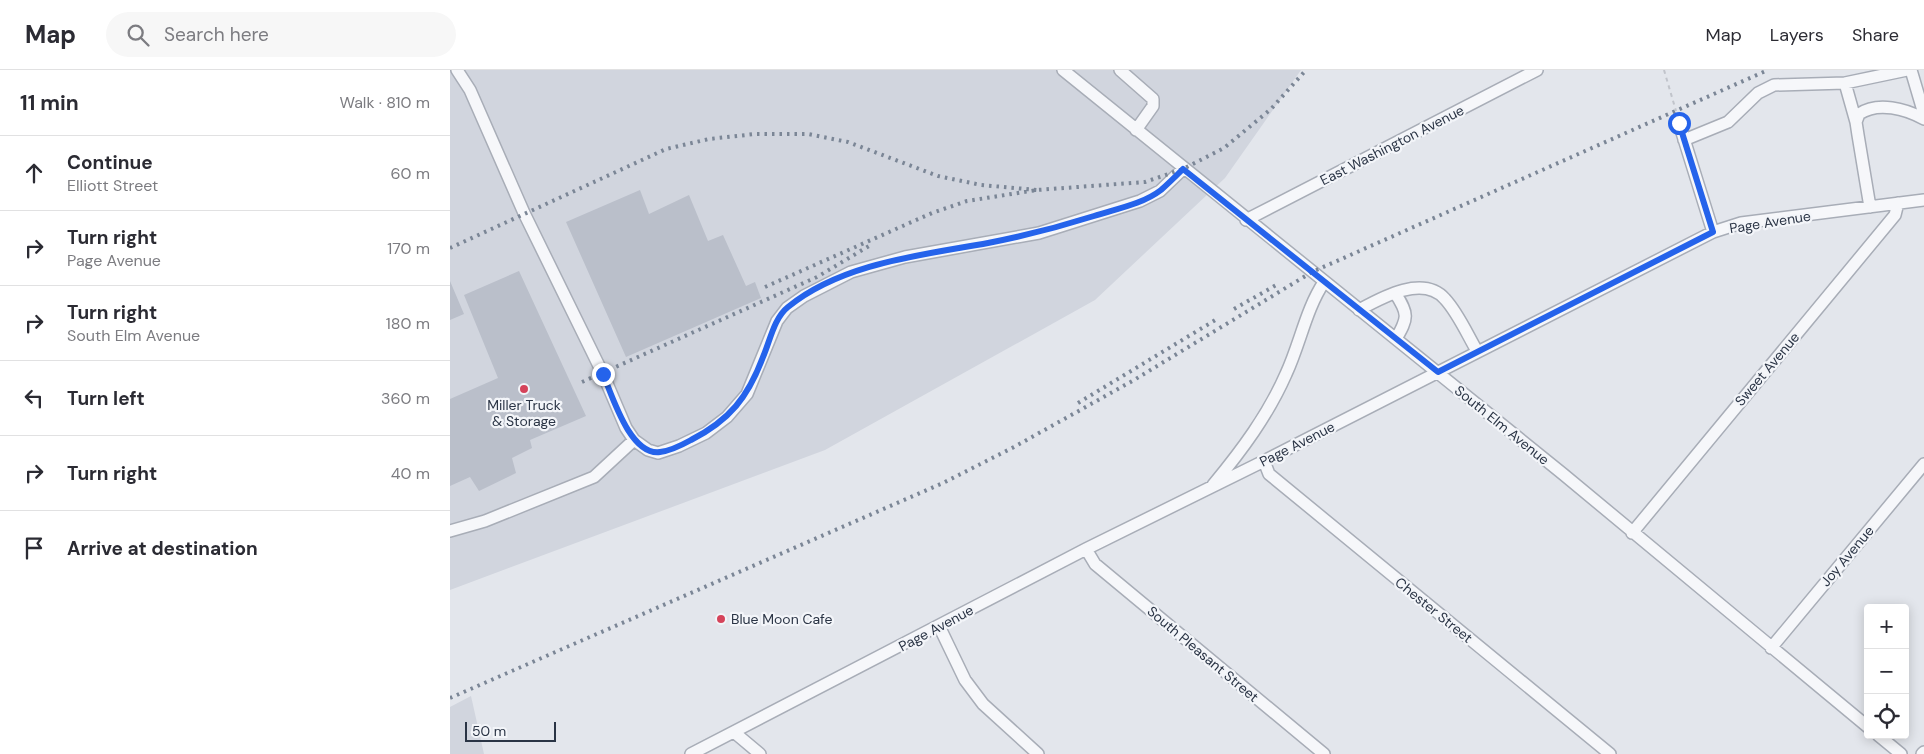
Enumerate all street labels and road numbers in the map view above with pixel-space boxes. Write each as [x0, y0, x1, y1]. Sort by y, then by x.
street label: East Washington Avenue [1317, 101, 1467, 189]
street label: Page Avenue [1728, 207, 1812, 237]
street label: Sweet Avenue [1731, 328, 1803, 410]
street label: South Elm Avenue [1451, 381, 1553, 469]
street label: Page Avenue [1256, 417, 1338, 471]
street label: Joy Avenue [1816, 522, 1878, 590]
street label: Chester Street [1392, 573, 1476, 647]
street label: Page Avenue [895, 601, 977, 655]
street label: South Pleasant Street [1144, 602, 1262, 706]

